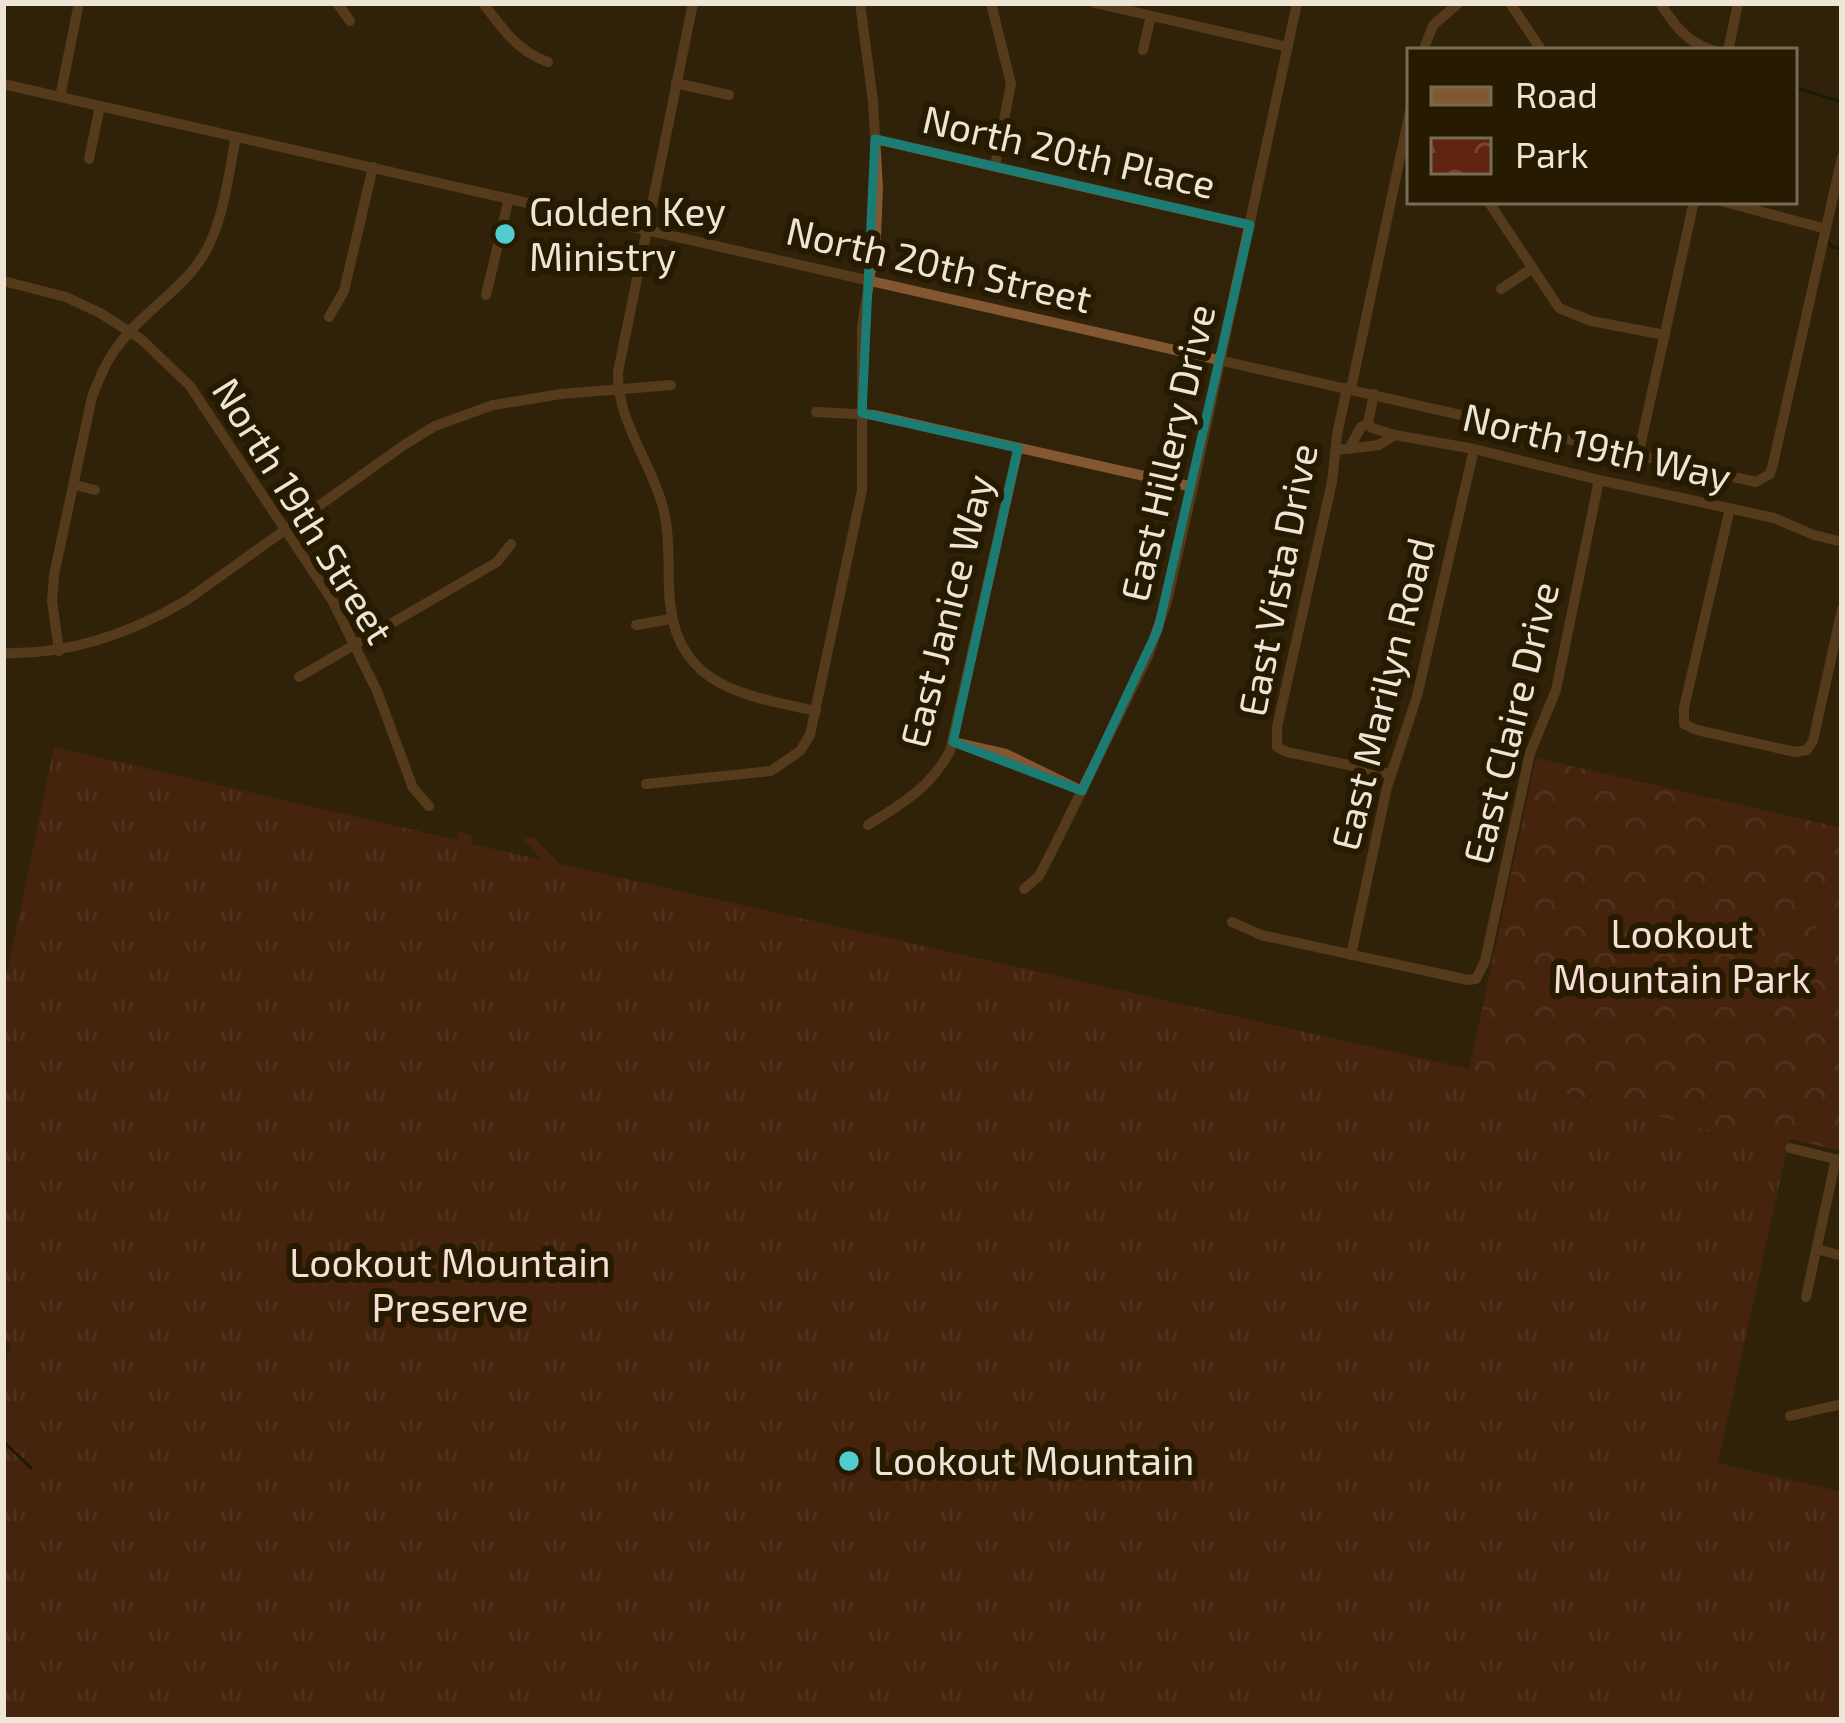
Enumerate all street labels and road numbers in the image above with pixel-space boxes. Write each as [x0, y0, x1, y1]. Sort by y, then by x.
street label: North 20th Place [918, 94, 1220, 207]
street label: North 20th Street [782, 206, 1096, 321]
street label: East Hillery Drive [1110, 300, 1224, 606]
street label: North 19th Street [204, 369, 405, 652]
street label: North 19th Way [1459, 392, 1736, 499]
street label: East Vista Drive [1227, 440, 1326, 720]
street label: East Janice Way [889, 469, 1002, 752]
street label: East Marilyn Road [1320, 533, 1443, 855]
street label: East Claire Drive [1452, 577, 1567, 868]

